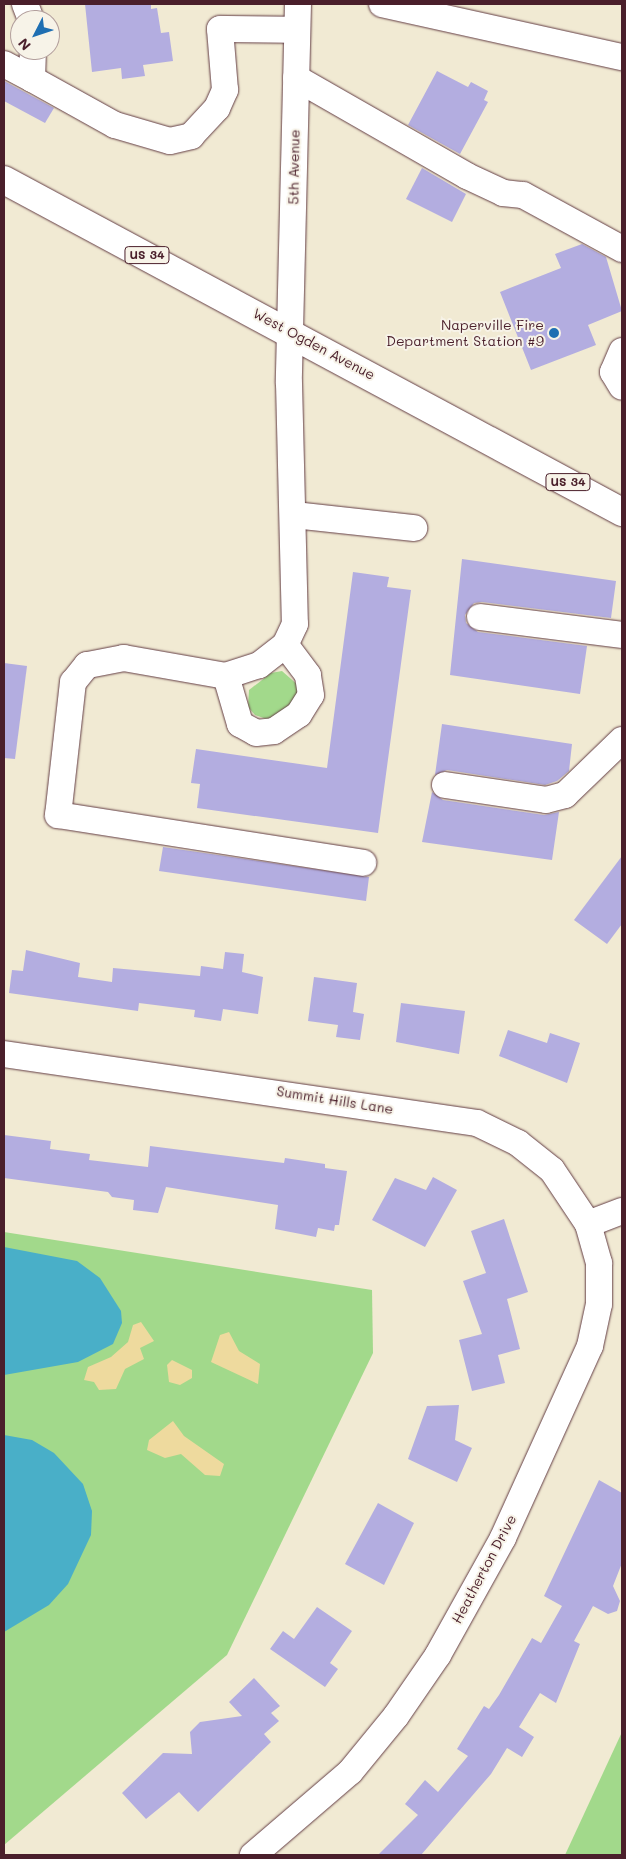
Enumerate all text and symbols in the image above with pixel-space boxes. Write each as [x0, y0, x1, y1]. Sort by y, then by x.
north arrow [10, 10, 60, 60]
text: N [13, 34, 35, 55]
street label: 5th Avenue [285, 129, 303, 205]
road number: US 34 [123, 246, 171, 264]
street label: West Ogden Avenue [250, 305, 378, 383]
place label: Naperville Fire Department Station #9 [386, 317, 544, 350]
marker: Naperville Fire Department Station #9 [548, 327, 560, 339]
road number: US 34 [544, 472, 592, 492]
street label: Summit Hills Lane [275, 1082, 395, 1118]
street label: Heatherton Drive [448, 1512, 520, 1626]

